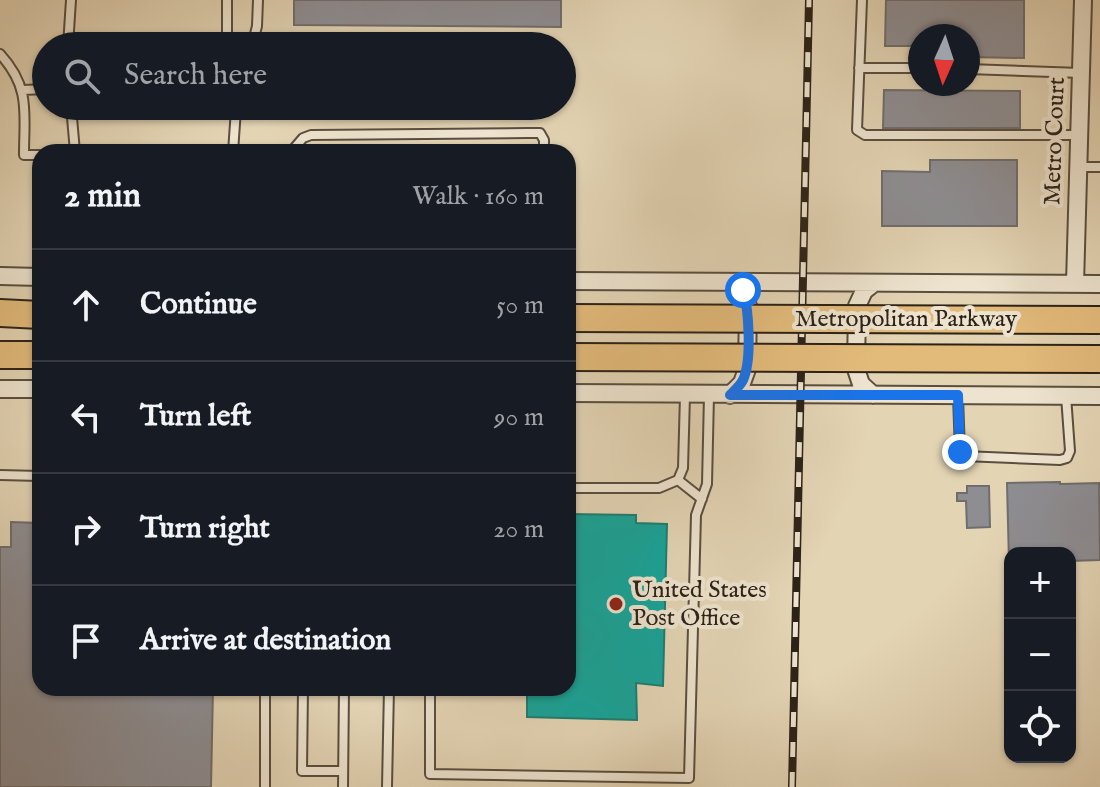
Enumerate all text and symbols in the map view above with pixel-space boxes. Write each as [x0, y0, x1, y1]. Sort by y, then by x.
north arrow [908, 24, 980, 96]
search box [32, 32, 576, 120]
icon: search [60, 54, 104, 98]
text: Search here [124, 57, 267, 95]
street label: Metro Court [1037, 76, 1073, 206]
text: 2 min [64, 175, 141, 218]
text: Walk · 160 m [412, 180, 544, 213]
route start [725, 272, 761, 308]
icon: ahead [64, 283, 108, 327]
text: Continue [140, 286, 257, 324]
text: 50 m [496, 289, 544, 322]
street label: Metropolitan Parkway [795, 304, 1017, 335]
icon: left [64, 395, 108, 439]
text: Turn left [140, 398, 251, 436]
text: 90 m [494, 401, 544, 434]
route end [942, 434, 978, 470]
icon: right [64, 507, 108, 551]
text: Turn right [140, 510, 270, 548]
text: 20 m [493, 513, 544, 546]
map controls [1004, 547, 1076, 763]
button: + [1004, 547, 1076, 619]
place label: United States Post Office [632, 575, 767, 634]
marker: United States Post Office [607, 595, 625, 613]
icon: arrive [64, 619, 108, 663]
button: − [1004, 619, 1076, 691]
text: Arrive at destination [140, 622, 391, 660]
button: locate [1004, 691, 1076, 763]

